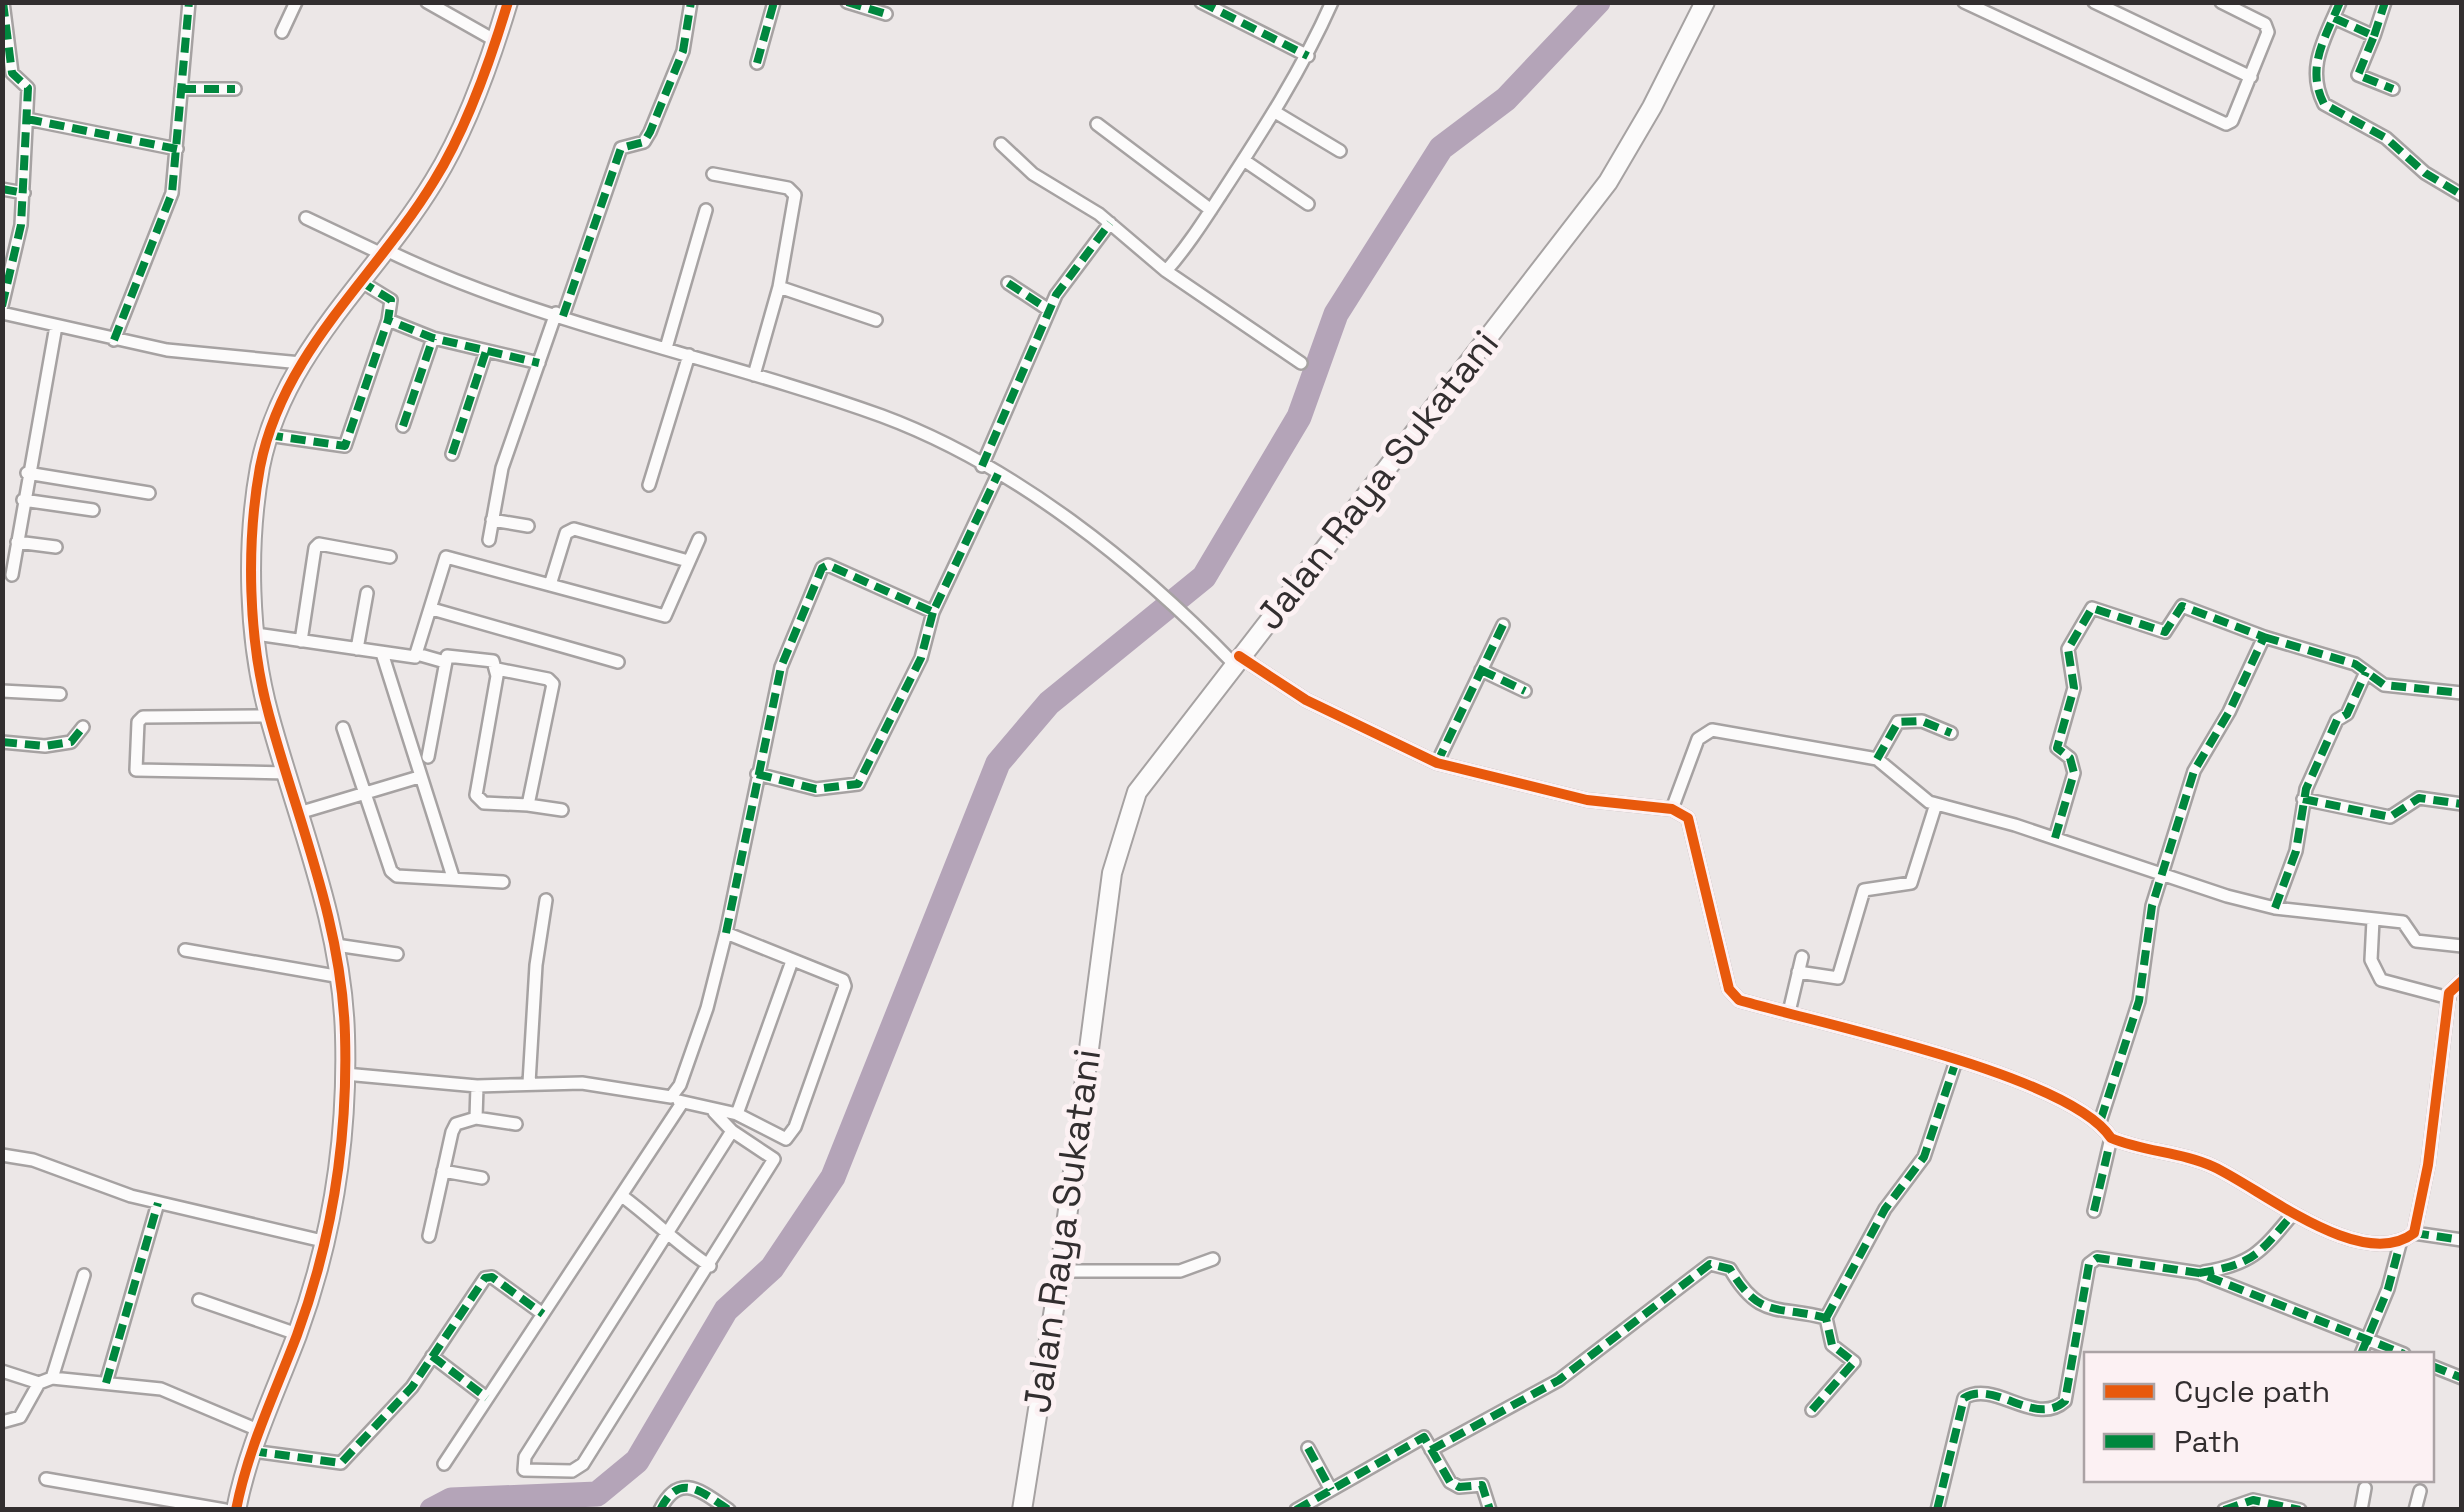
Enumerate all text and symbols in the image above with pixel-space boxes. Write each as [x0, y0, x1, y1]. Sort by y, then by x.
street label: Jalan Raya Sukatani [1245, 321, 1509, 639]
street label: Jalan Raya Sukatani [1013, 1046, 1111, 1416]
legend [2084, 1352, 2434, 1482]
text: Cycle path [2174, 1372, 2330, 1411]
text: Path [2174, 1422, 2240, 1461]

